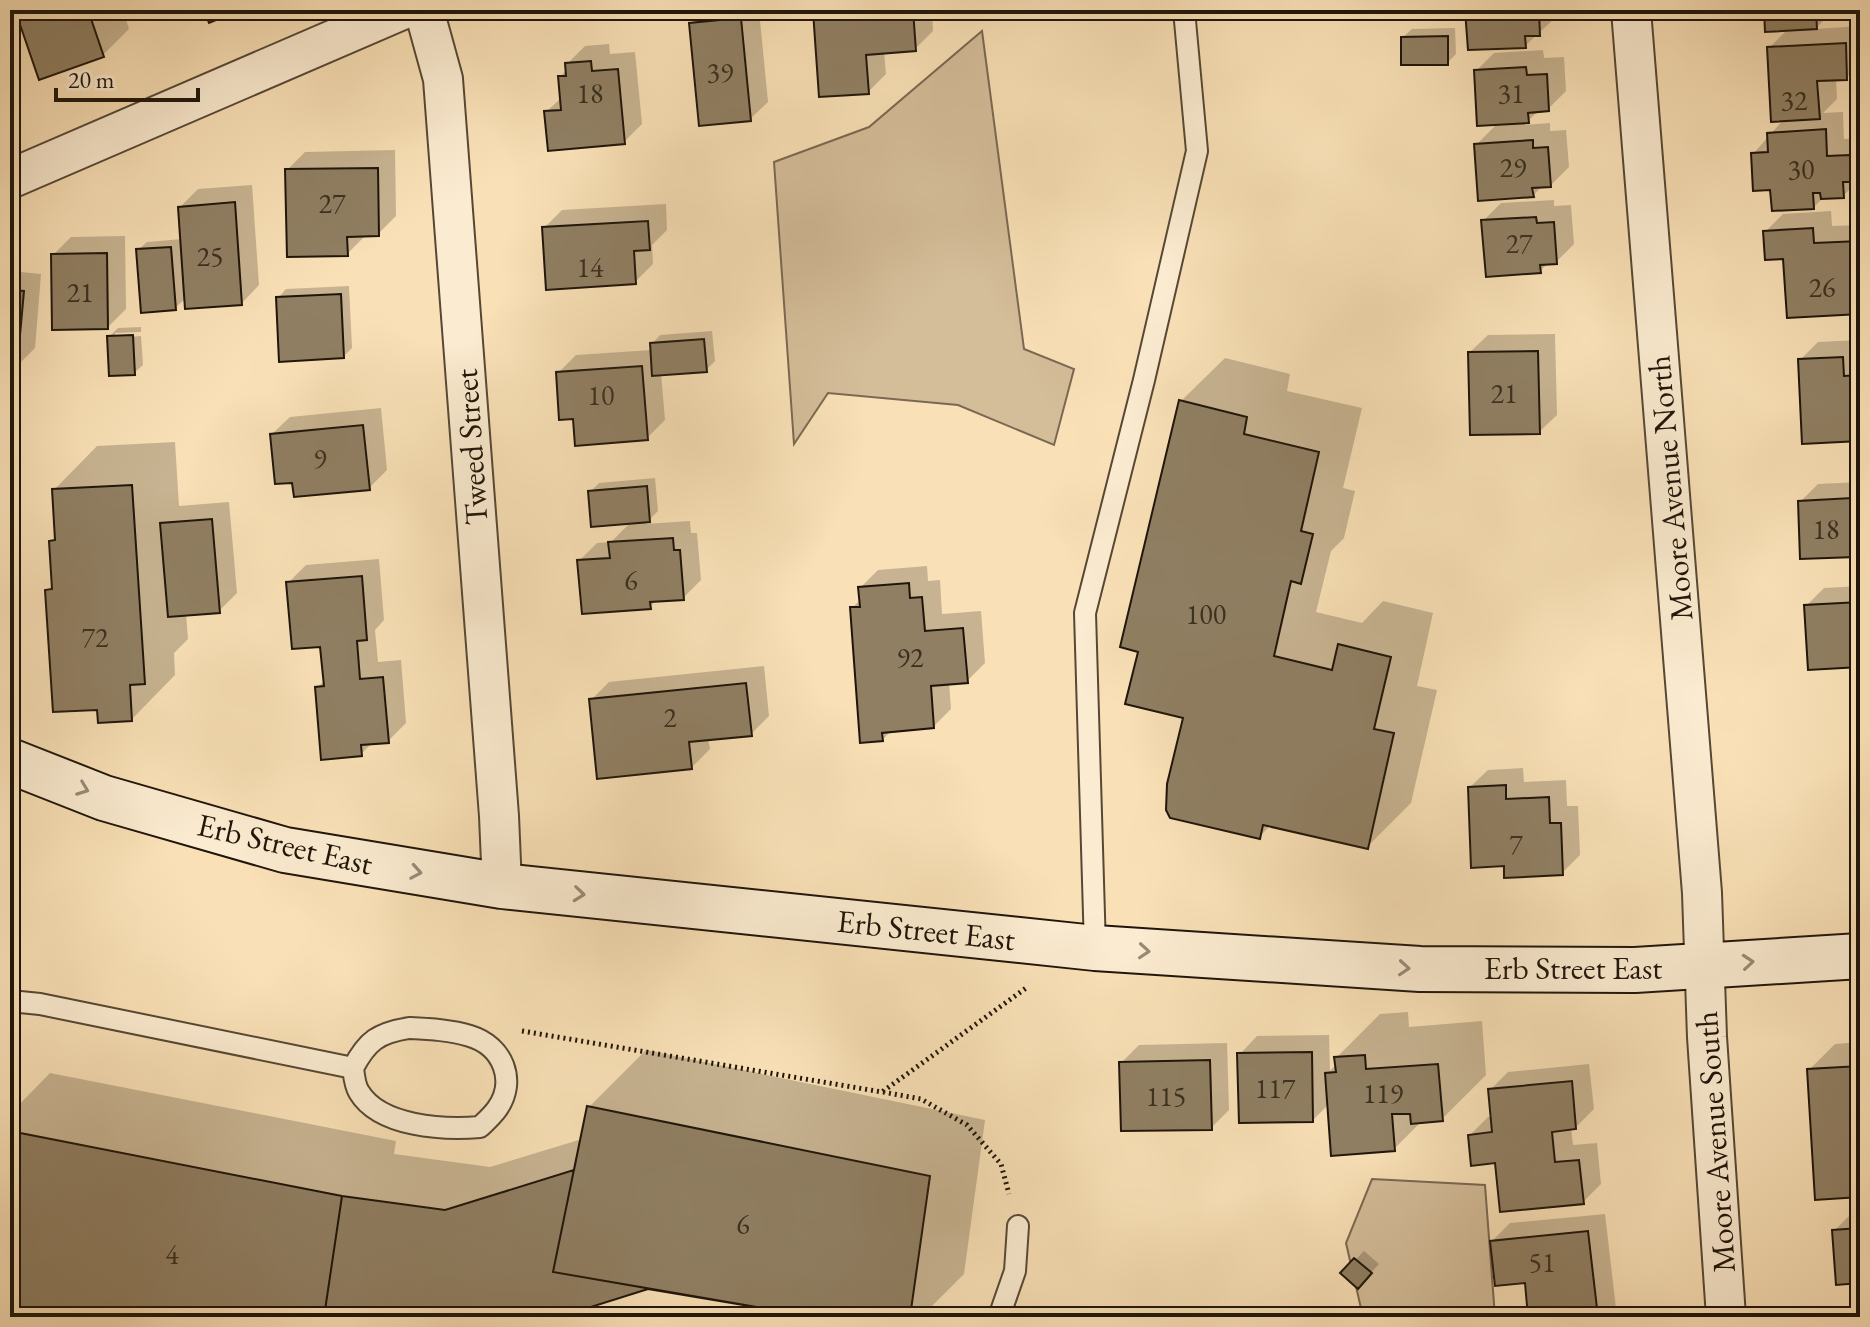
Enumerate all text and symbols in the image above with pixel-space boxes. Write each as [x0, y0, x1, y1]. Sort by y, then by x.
scale bar [56, 52, 198, 102]
house number: 39 [707, 54, 733, 90]
text: 20 m [68, 64, 115, 95]
house number: 18 [577, 75, 603, 111]
house number: 31 [1498, 75, 1524, 111]
house number: 32 [1781, 82, 1808, 118]
house number: 29 [1500, 149, 1526, 185]
house number: 30 [1788, 151, 1814, 187]
house number: 27 [319, 185, 346, 221]
house number: 27 [1506, 225, 1533, 261]
house number: 25 [197, 238, 223, 274]
house number: 14 [577, 249, 604, 285]
house number: 26 [1809, 269, 1835, 305]
house number: 21 [67, 274, 93, 310]
street label: Moore Avenue North [1637, 354, 1703, 622]
street label: Tweed Street [445, 367, 497, 527]
house number: 21 [1491, 375, 1517, 411]
house number: 10 [588, 377, 614, 413]
house number: 9 [313, 440, 327, 476]
house number: 18 [1813, 511, 1839, 547]
house number: 6 [624, 562, 638, 598]
house number: 100 [1186, 596, 1226, 632]
house number: 72 [82, 619, 109, 655]
house number: 92 [897, 639, 924, 675]
house number: 2 [663, 699, 677, 735]
one-way arrow [75, 780, 89, 796]
street label: Erb Street East [193, 803, 377, 885]
house number: 7 [1509, 826, 1523, 862]
one-way arrow [409, 862, 423, 879]
one-way arrow [573, 886, 586, 903]
street label: Erb Street East [835, 900, 1017, 960]
one-way arrow [1138, 942, 1151, 959]
street label: Erb Street East [1484, 947, 1662, 989]
one-way arrow [1742, 954, 1755, 971]
one-way arrow [1398, 959, 1411, 976]
street label: Moore Avenue South [1685, 1010, 1745, 1274]
house number: 117 [1255, 1070, 1296, 1106]
house number: 119 [1363, 1075, 1403, 1111]
house number: 115 [1146, 1078, 1186, 1114]
house number: 6 [736, 1206, 750, 1242]
house number: 4 [165, 1236, 179, 1272]
house number: 51 [1529, 1244, 1555, 1280]

